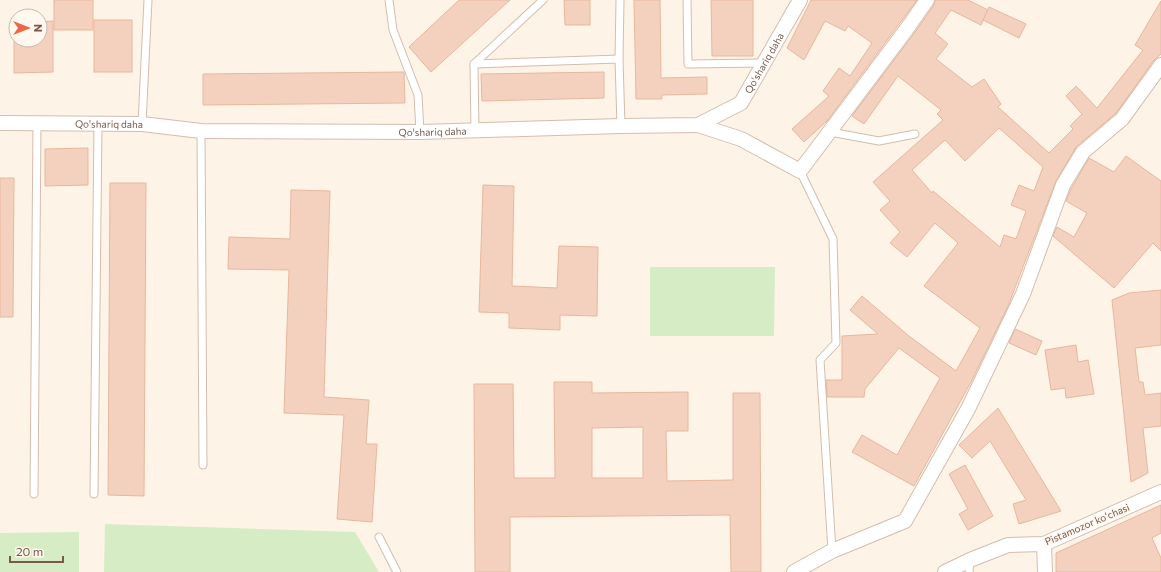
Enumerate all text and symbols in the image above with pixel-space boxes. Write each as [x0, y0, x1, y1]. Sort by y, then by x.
north arrow [8, 8, 48, 48]
text: N [32, 24, 45, 32]
street label: Qo'shariq daha [742, 30, 786, 95]
street label: Qo'shariq daha [75, 118, 143, 130]
street label: Qo'shariq daha [399, 125, 467, 138]
street label: Pistamozor koʻchasi [1043, 501, 1131, 547]
scale bar [10, 538, 63, 564]
text: 20 m [16, 544, 43, 558]

